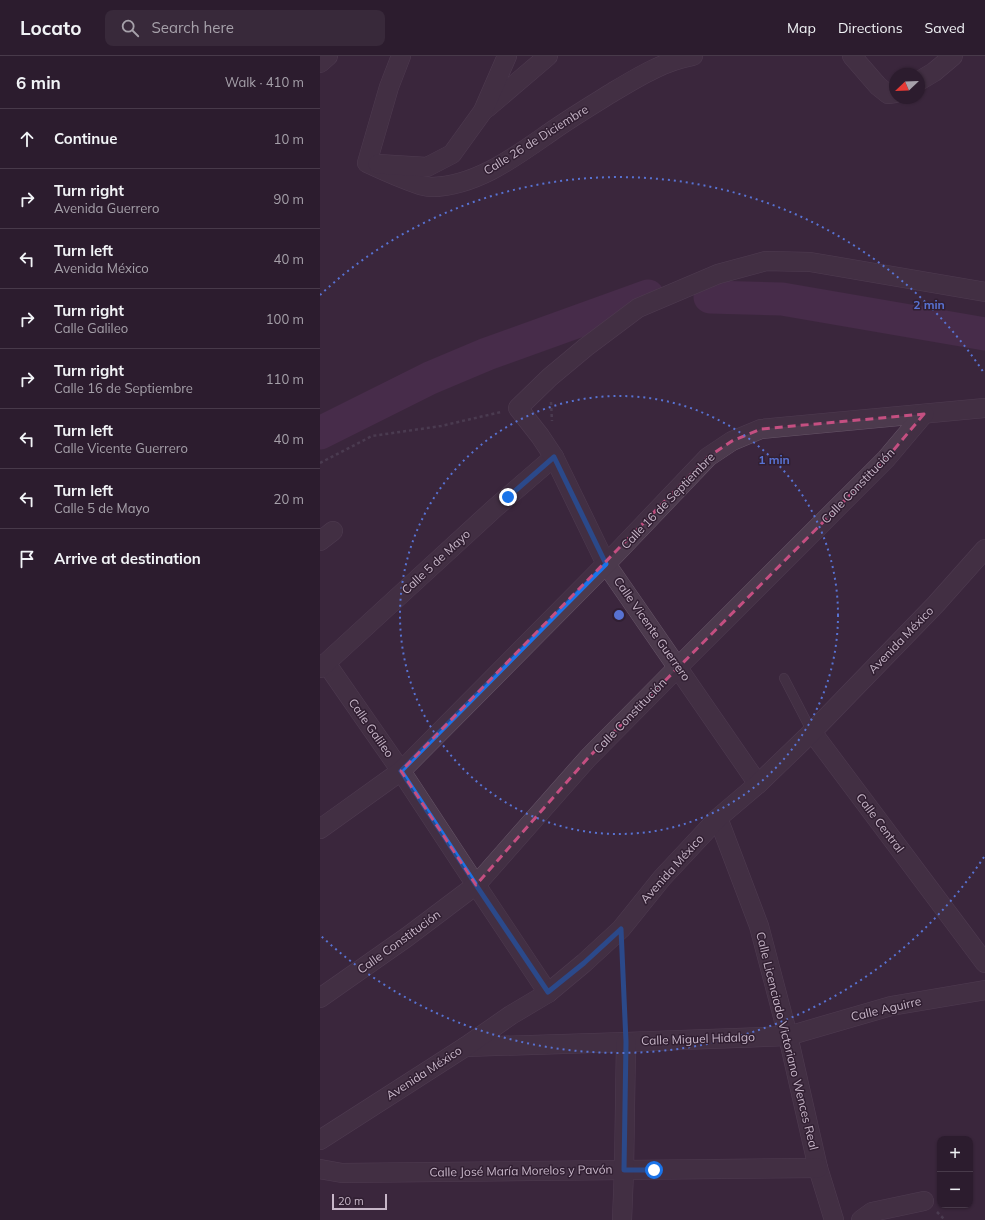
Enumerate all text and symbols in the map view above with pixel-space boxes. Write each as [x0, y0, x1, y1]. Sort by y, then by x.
search box [105, 10, 385, 46]
text: Locato [20, 16, 81, 40]
icon: search [119, 17, 141, 39]
text: Search here [151, 18, 234, 37]
text: Map [787, 19, 816, 37]
text: Directions [838, 19, 903, 37]
text: Saved [925, 19, 965, 37]
north arrow [889, 68, 925, 104]
text: 6 min [16, 72, 61, 93]
text: Walk · 410 m [225, 74, 304, 90]
street label: Calle 26 de Diciembre [481, 101, 591, 178]
icon: ahead [16, 128, 38, 150]
text: Continue [54, 129, 117, 148]
text: 10 m [274, 131, 304, 147]
text: Turn right [54, 181, 124, 200]
icon: right [16, 188, 38, 210]
text: 90 m [274, 191, 304, 207]
text: Avenida Guerrero [54, 200, 159, 216]
text: Turn left [54, 241, 113, 260]
icon: left [16, 248, 38, 270]
text: 40 m [274, 251, 304, 267]
text: Avenida México [54, 260, 149, 276]
text: 2 min [913, 297, 945, 312]
text: Turn right [54, 301, 124, 320]
icon: right [16, 308, 38, 330]
text: 100 m [266, 311, 304, 327]
text: Calle Galileo [54, 320, 128, 336]
text: Turn right [54, 361, 124, 380]
icon: right [16, 368, 38, 390]
text: 110 m [266, 371, 304, 387]
text: Calle 16 de Septiembre [54, 380, 193, 396]
text: Turn left [54, 421, 113, 440]
icon: left [16, 428, 38, 450]
text: 40 m [274, 431, 304, 447]
text: Calle Vicente Guerrero [54, 440, 188, 456]
street label: Calle Constitución [818, 445, 897, 526]
street label: Calle 16 de Septiembre [618, 449, 718, 552]
text: 1 min [758, 452, 790, 467]
text: Turn left [54, 481, 113, 500]
icon: left [16, 488, 38, 510]
route end [499, 488, 517, 506]
text: 20 m [274, 491, 304, 507]
text: Calle 5 de Mayo [54, 500, 150, 516]
street label: Calle 5 de Mayo [398, 526, 473, 597]
icon: arrive [16, 548, 38, 570]
text: Arrive at destination [54, 549, 201, 568]
street label: Calle Vicente Guerrero [611, 574, 694, 684]
street label: Avenida México [865, 603, 937, 676]
centre of rings [612, 608, 626, 622]
street label: Calle Constitución [590, 675, 669, 756]
street label: Calle Galileo [346, 695, 397, 760]
street label: Calle Central [853, 790, 908, 855]
street label: Avenida México [637, 831, 707, 906]
street label: Calle Constitución [354, 906, 443, 977]
street label: Calle Licenciado Victoriano Wences Real [753, 930, 822, 1152]
street label: Calle Aguirre [849, 993, 922, 1024]
street label: Calle Miguel Hidalgo [641, 1029, 755, 1048]
street label: Avenida México [383, 1042, 465, 1103]
map controls [937, 1136, 973, 1208]
button: + [937, 1136, 973, 1172]
street label: Calle José María Morelos y Pavón [429, 1161, 613, 1180]
route start [645, 1161, 663, 1179]
button: − [937, 1172, 973, 1208]
scale bar [332, 1192, 387, 1211]
text: 20 m [338, 1194, 364, 1208]

